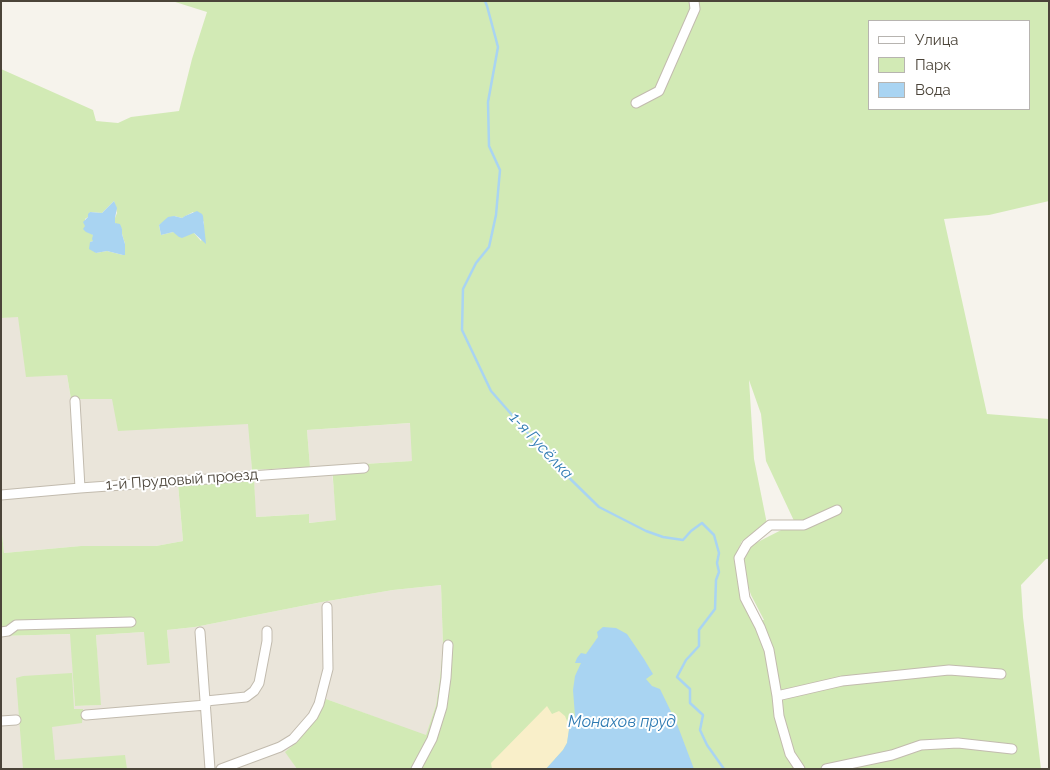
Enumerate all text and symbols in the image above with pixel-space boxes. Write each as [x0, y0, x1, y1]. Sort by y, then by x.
legend [868, 20, 1030, 110]
text: Улица [915, 31, 959, 49]
text: Парк [915, 56, 951, 74]
text: Вода [915, 81, 951, 99]
water label: 1-я Гусёлка [505, 409, 577, 483]
street label: 1-й Прудовый проезд [105, 466, 259, 494]
water label: Монахов пруд [568, 712, 676, 732]

